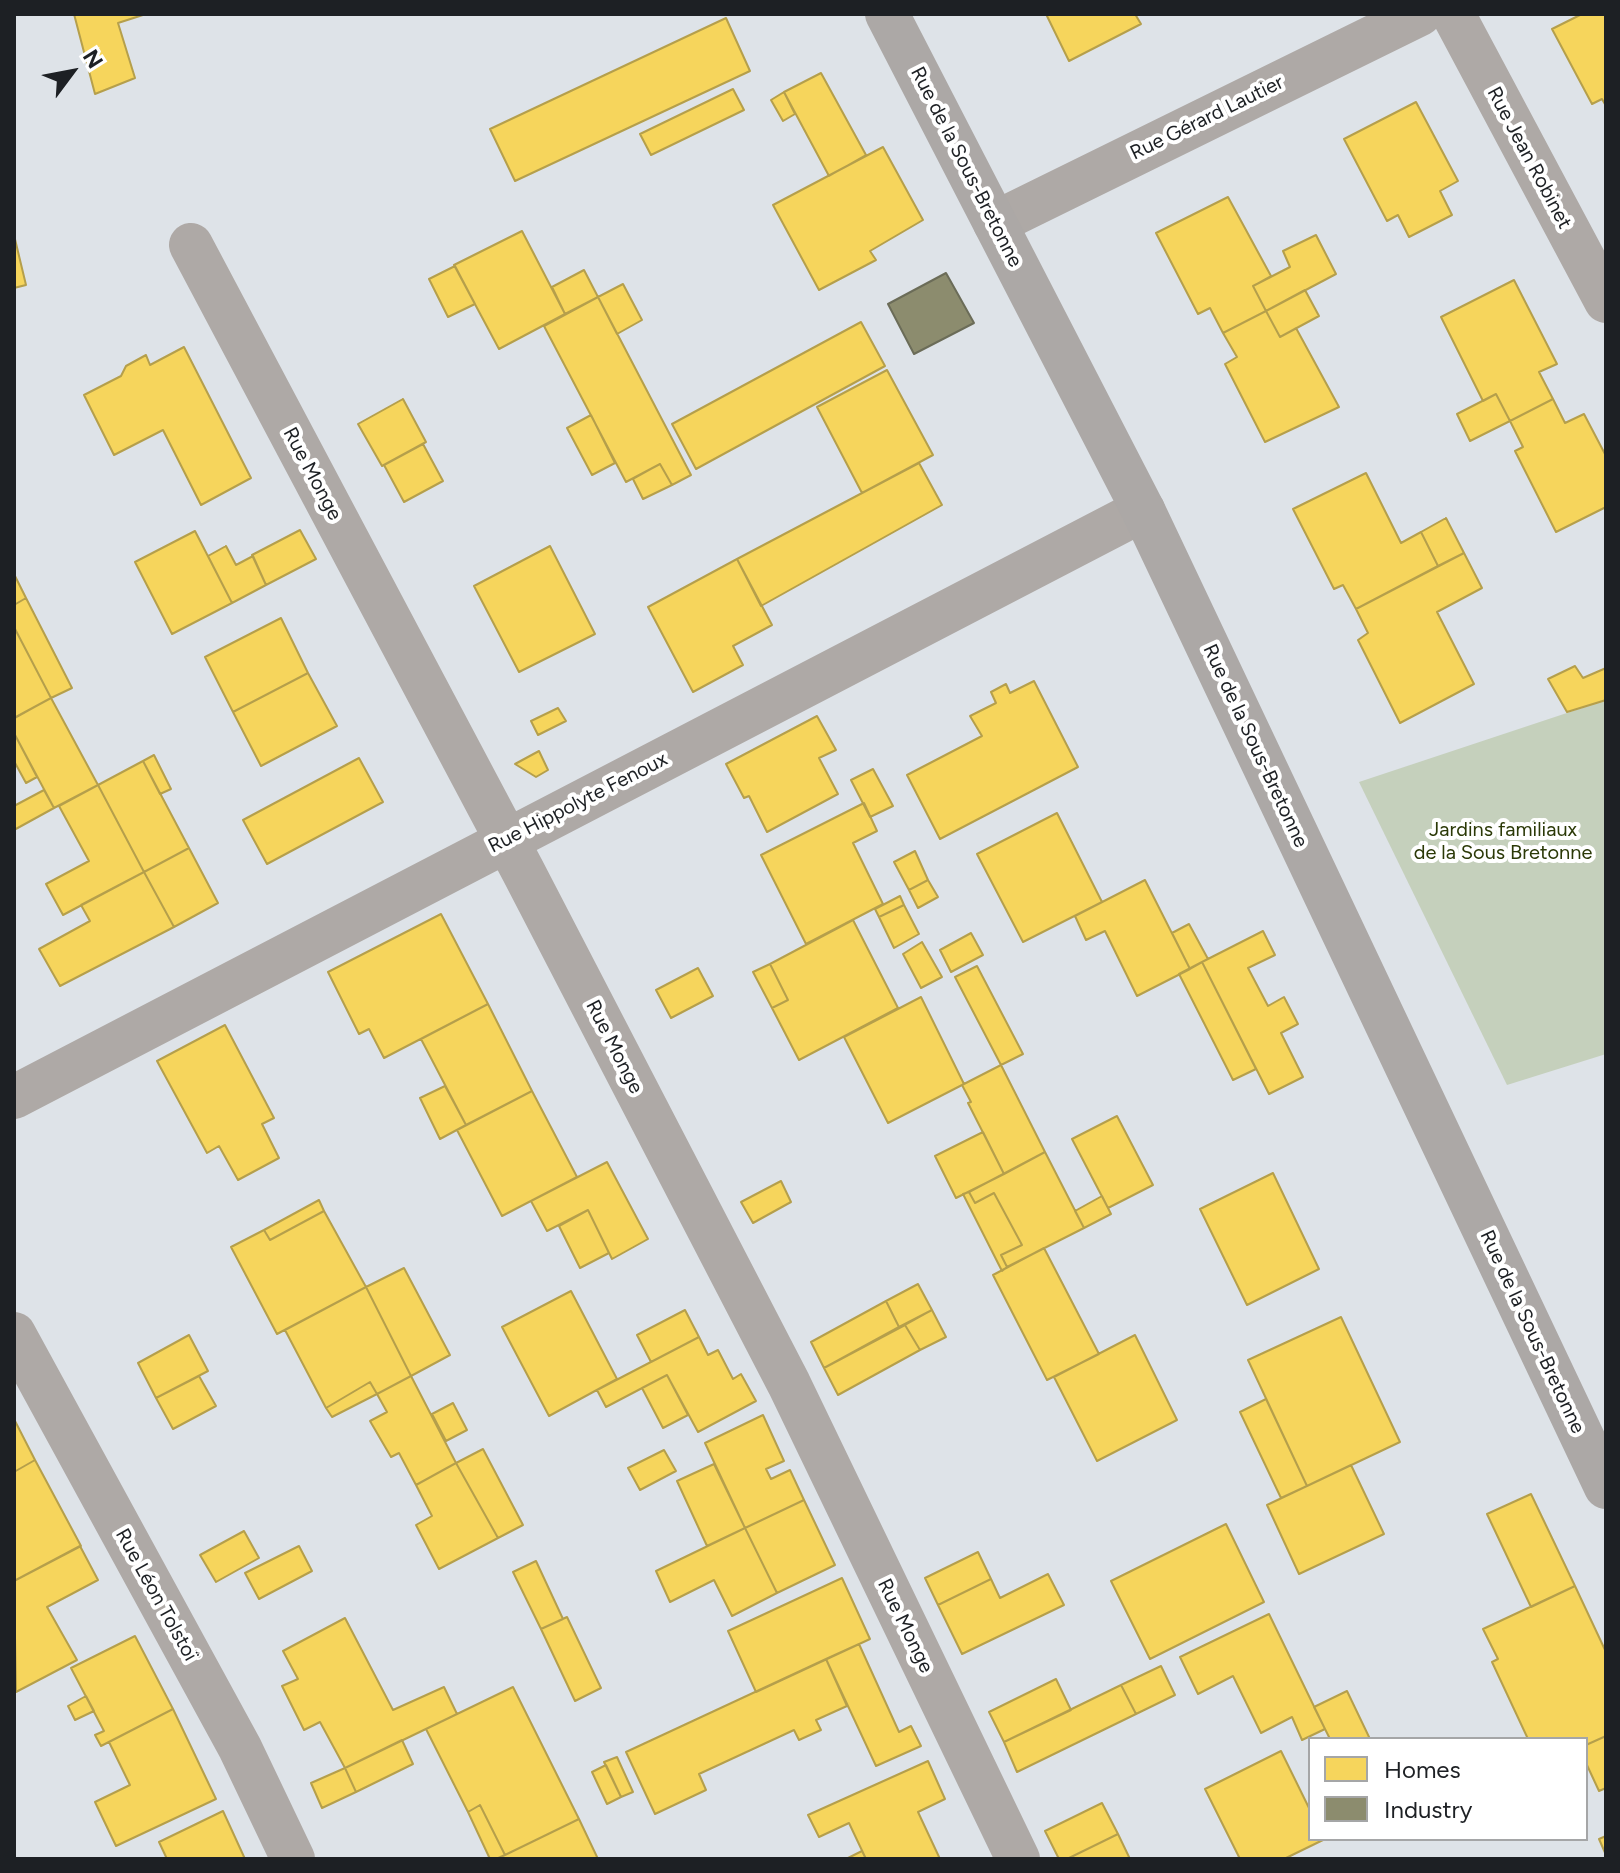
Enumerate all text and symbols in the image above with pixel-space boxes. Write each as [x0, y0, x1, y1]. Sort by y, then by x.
north arrow [32, 32, 112, 112]
text: N [77, 45, 109, 73]
street label: Rue de la Sous-Bretonne [905, 63, 1027, 271]
street label: Rue Gérard Lautier [1126, 70, 1288, 166]
street label: Rue Jean Robinet [1482, 83, 1576, 233]
street label: Rue Monge [277, 423, 347, 525]
street label: Rue de la Sous-Bretonne [1197, 641, 1313, 851]
street label: Rue Hippolyte Fenoux [484, 747, 672, 859]
park label: Jardins familiaux de la Sous Bretonne [1414, 818, 1592, 865]
street label: Rue Monge [580, 996, 648, 1098]
street label: Rue de la Sous-Bretonne [1474, 1227, 1590, 1437]
street label: Rue Léon Tolstoï [110, 1525, 202, 1665]
street label: Rue Monge [872, 1575, 938, 1677]
legend [1308, 1737, 1588, 1841]
text: Homes [1384, 1755, 1461, 1784]
text: Industry [1384, 1795, 1472, 1824]

